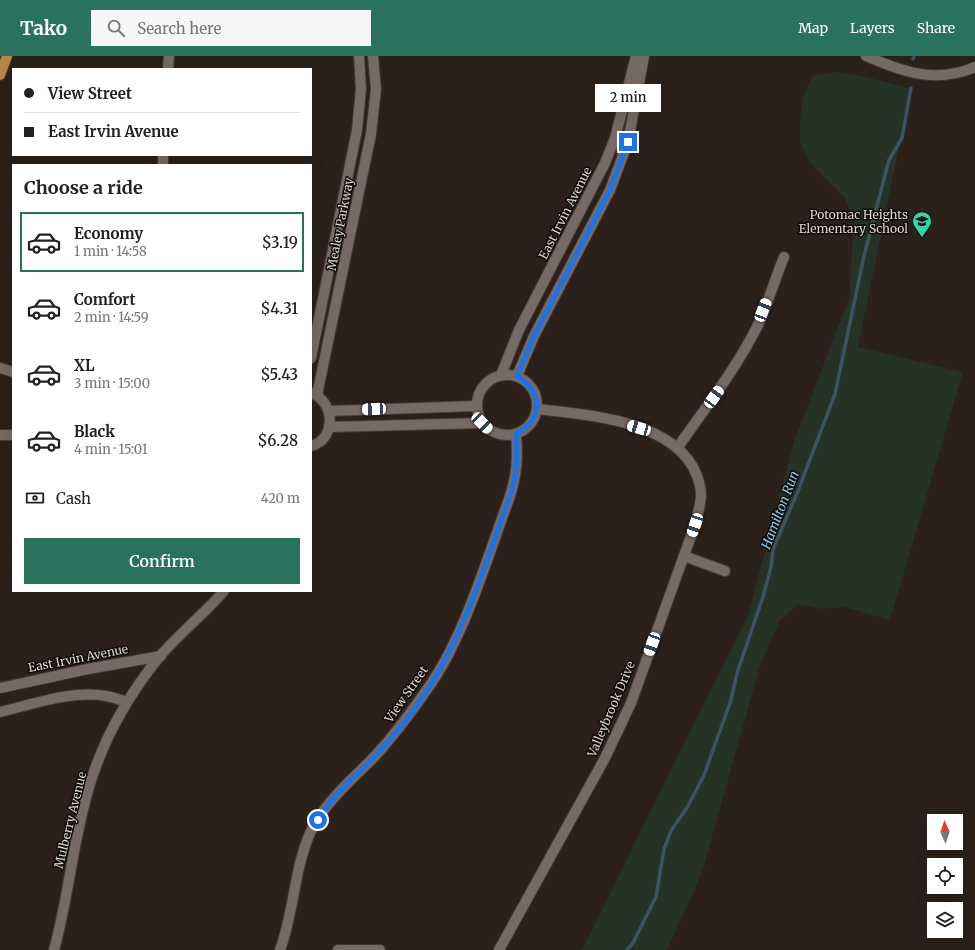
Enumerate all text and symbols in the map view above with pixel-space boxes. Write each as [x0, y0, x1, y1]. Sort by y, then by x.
search box [91, 10, 371, 46]
text: Tako [20, 16, 67, 40]
icon: search [105, 17, 127, 39]
text: Search here [137, 19, 221, 38]
text: Map [798, 19, 828, 37]
text: Layers [850, 19, 895, 37]
text: Share [917, 19, 955, 37]
text: View Street [48, 84, 132, 103]
callout: 2 min [595, 84, 661, 112]
text: 2 min [610, 89, 646, 106]
text: East Irvin Avenue [48, 122, 179, 141]
route end [619, 133, 637, 151]
street label: East Irvin Avenue [535, 164, 595, 262]
text: Choose a ride [24, 176, 143, 199]
street label: Mealey Parkway [324, 176, 356, 272]
place label: Potomac Heights Elementary School [799, 207, 908, 236]
school or university icon: Potomac Heights Elementary School [911, 210, 933, 238]
icon: car [26, 224, 62, 260]
text: Economy [74, 224, 143, 243]
text: $3.19 [262, 233, 298, 252]
text: 1 min · 14:58 [74, 243, 147, 260]
icon: car [26, 290, 62, 326]
text: Comfort [74, 290, 135, 309]
car [753, 297, 773, 323]
text: $4.31 [261, 299, 298, 318]
text: 2 min · 14:59 [74, 309, 149, 326]
icon: car [26, 356, 62, 392]
text: XL [74, 356, 95, 375]
text: $5.43 [261, 365, 298, 384]
text: 3 min · 15:00 [74, 375, 150, 392]
car [702, 384, 726, 410]
car [362, 403, 386, 415]
car [469, 410, 495, 436]
car [626, 419, 652, 437]
icon: car [26, 422, 62, 458]
text: Black [74, 422, 115, 441]
text: $6.28 [258, 431, 298, 450]
text: 4 min · 15:01 [74, 441, 148, 458]
water label: Hamilton Run [757, 468, 803, 553]
icon: cash [24, 487, 46, 509]
text: Cash [56, 489, 91, 508]
text: 420 m [261, 490, 300, 507]
car [685, 512, 705, 538]
button: Confirm [24, 538, 300, 584]
car [642, 631, 662, 657]
street label: East Irvin Avenue [27, 641, 129, 675]
street label: Valleybrook Drive [584, 659, 638, 760]
street label: View Street [381, 663, 431, 726]
street label: Mulberry Avenue [51, 770, 89, 870]
route start [309, 811, 327, 829]
north arrow [927, 814, 963, 850]
map controls [927, 814, 963, 938]
button: locate [927, 858, 963, 894]
button: layers [927, 902, 963, 938]

